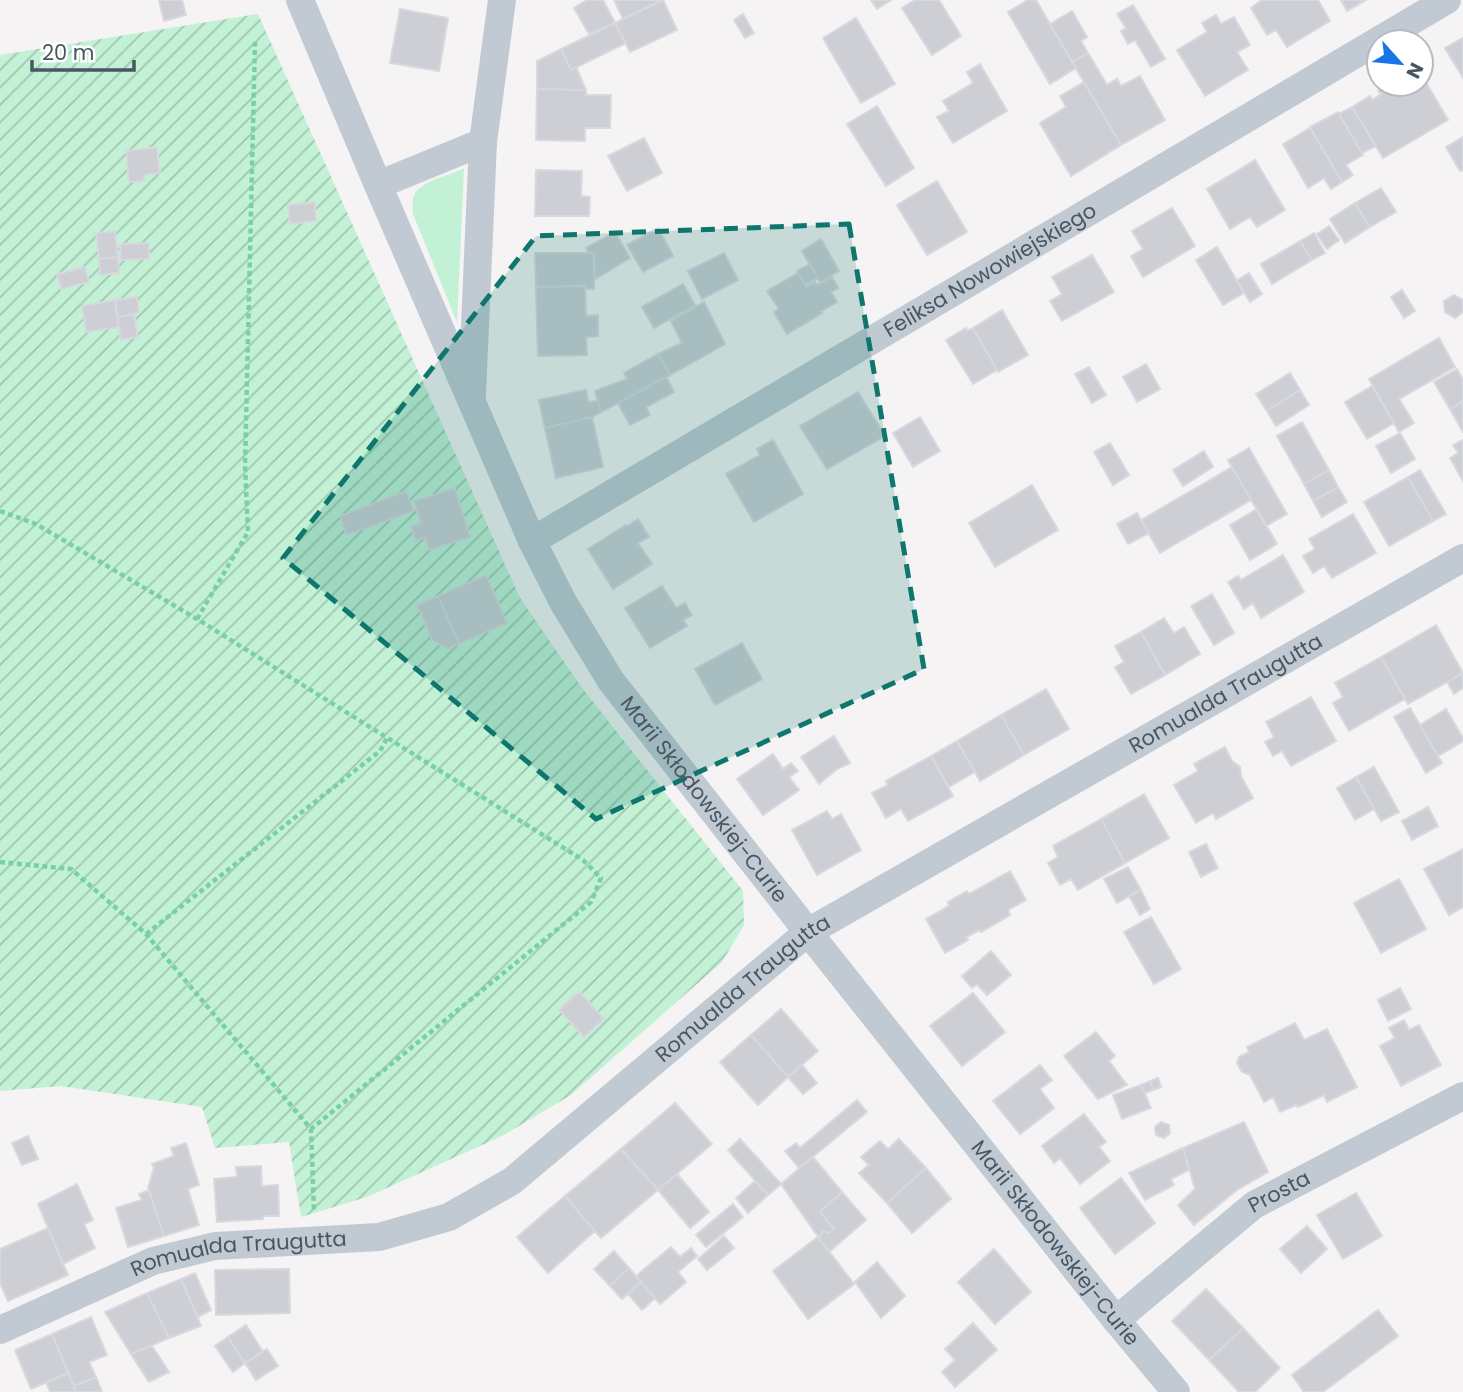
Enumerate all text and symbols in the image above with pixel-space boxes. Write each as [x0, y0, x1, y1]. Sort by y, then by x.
scale bar [32, 28, 133, 72]
north arrow [1365, 28, 1435, 98]
text: 20 m [42, 38, 95, 67]
text: N [1399, 58, 1430, 83]
street label: Feliksa Nowowiejskiego [878, 196, 1102, 344]
street label: Romualda Traugutta [1123, 626, 1328, 760]
street label: Marii Skłodowskiej-Curie [614, 690, 795, 908]
street label: Romualda Traugutta [649, 907, 835, 1069]
street label: Marii Skłodowskiej-Curie [965, 1134, 1147, 1352]
street label: Prosta [1243, 1163, 1315, 1220]
street label: Romualda Traugutta [126, 1224, 347, 1283]

